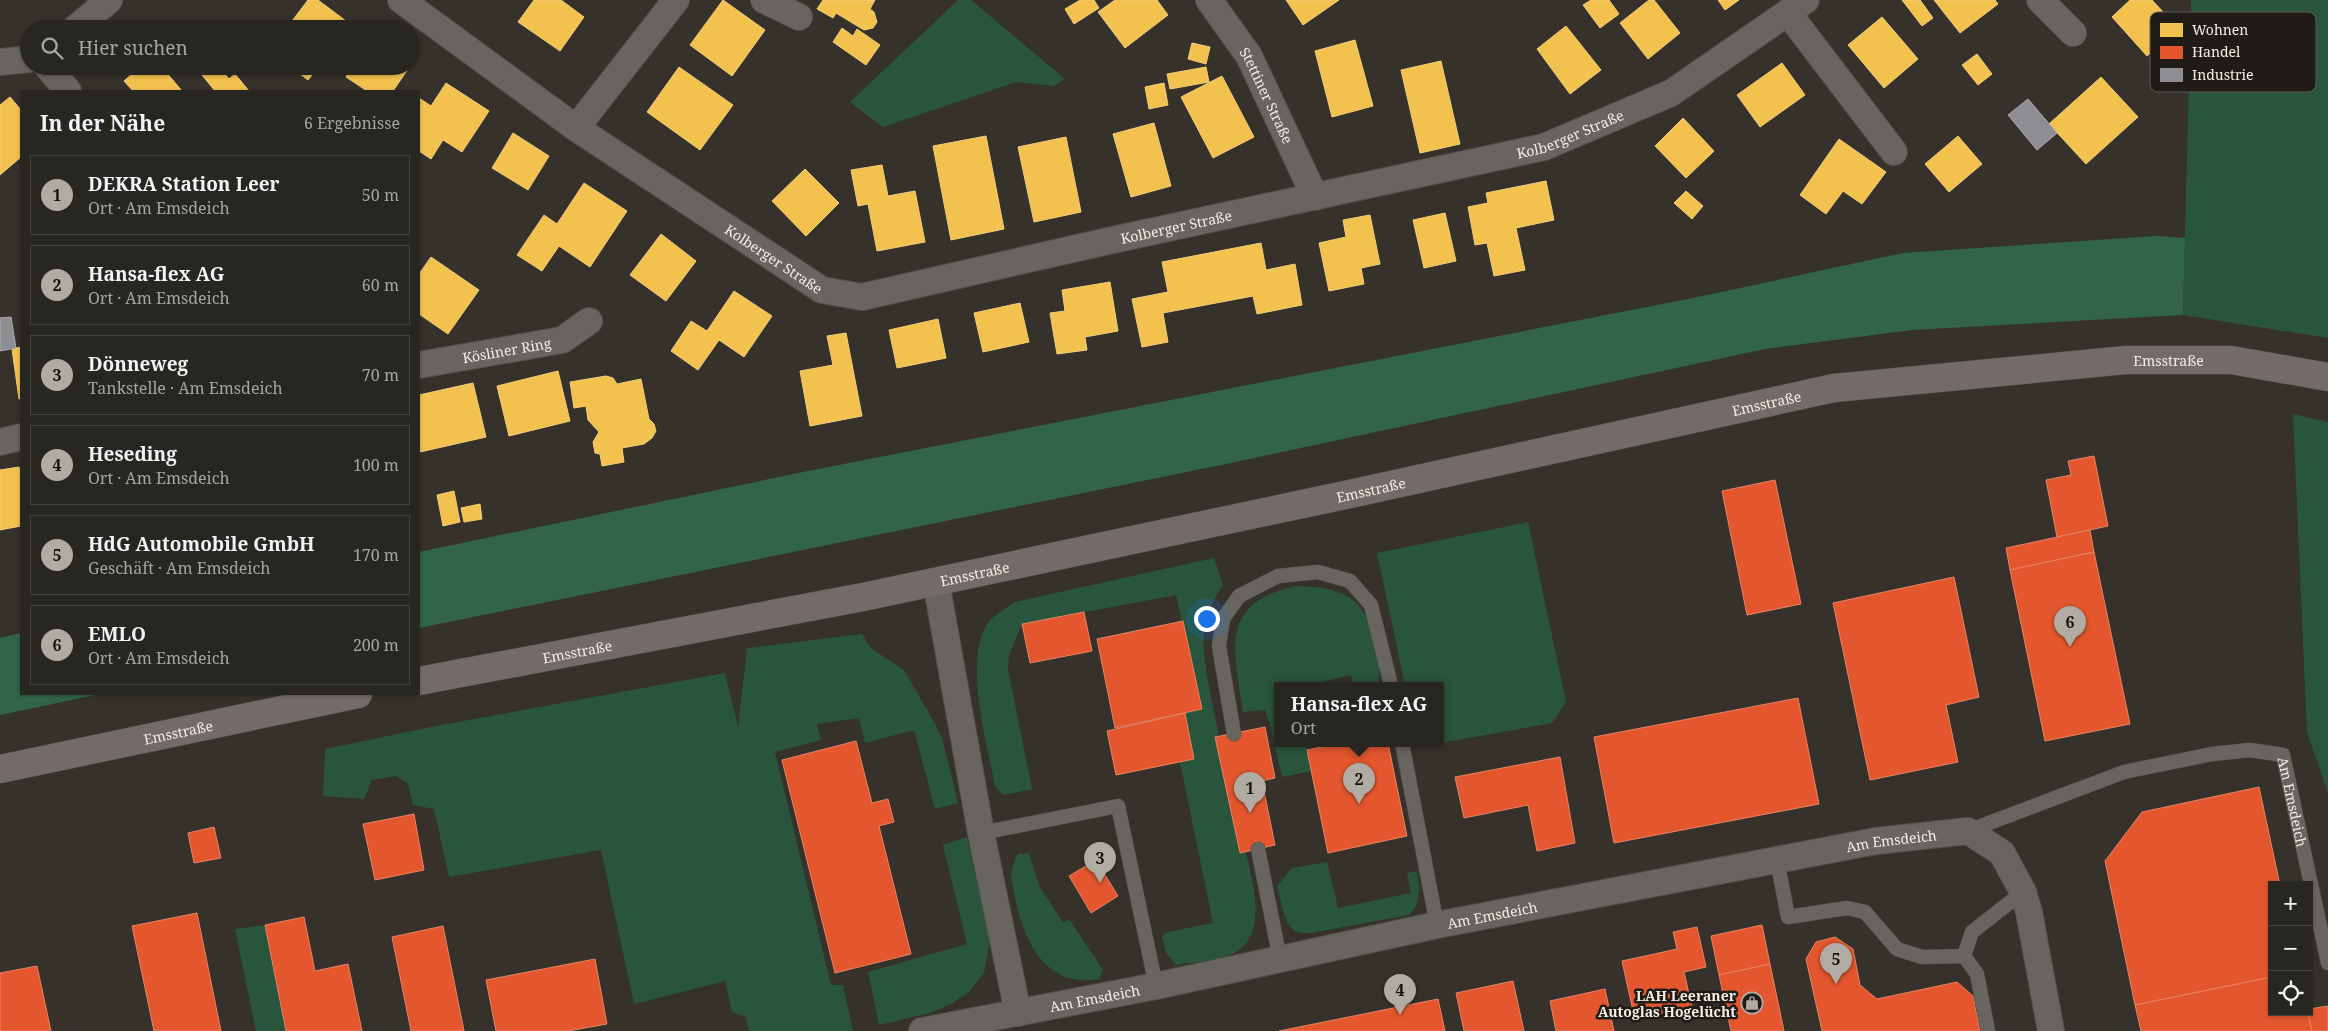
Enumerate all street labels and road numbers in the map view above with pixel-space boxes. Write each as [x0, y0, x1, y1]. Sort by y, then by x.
street label: Stettiner Straße [1236, 43, 1298, 146]
street label: Kolberger Straße [1515, 105, 1626, 162]
street label: Kolberger Straße [1119, 205, 1234, 248]
street label: Kolberger Straße [722, 219, 827, 298]
street label: Kösliner Ring [461, 333, 553, 367]
street label: Emsstraße [2133, 351, 2204, 370]
street label: Emsstraße [1730, 386, 1803, 420]
street label: Emsstraße [1335, 473, 1407, 506]
street label: Emsstraße [938, 557, 1011, 590]
street label: Emsstraße [541, 635, 614, 667]
street label: Emsstraße [142, 715, 215, 748]
street label: Am Emsdeich [2274, 755, 2312, 849]
street label: Am Emsdeich [1844, 825, 1938, 856]
street label: Am Emsdeich [1445, 897, 1539, 932]
street label: Am Emsdeich [1048, 980, 1142, 1016]

